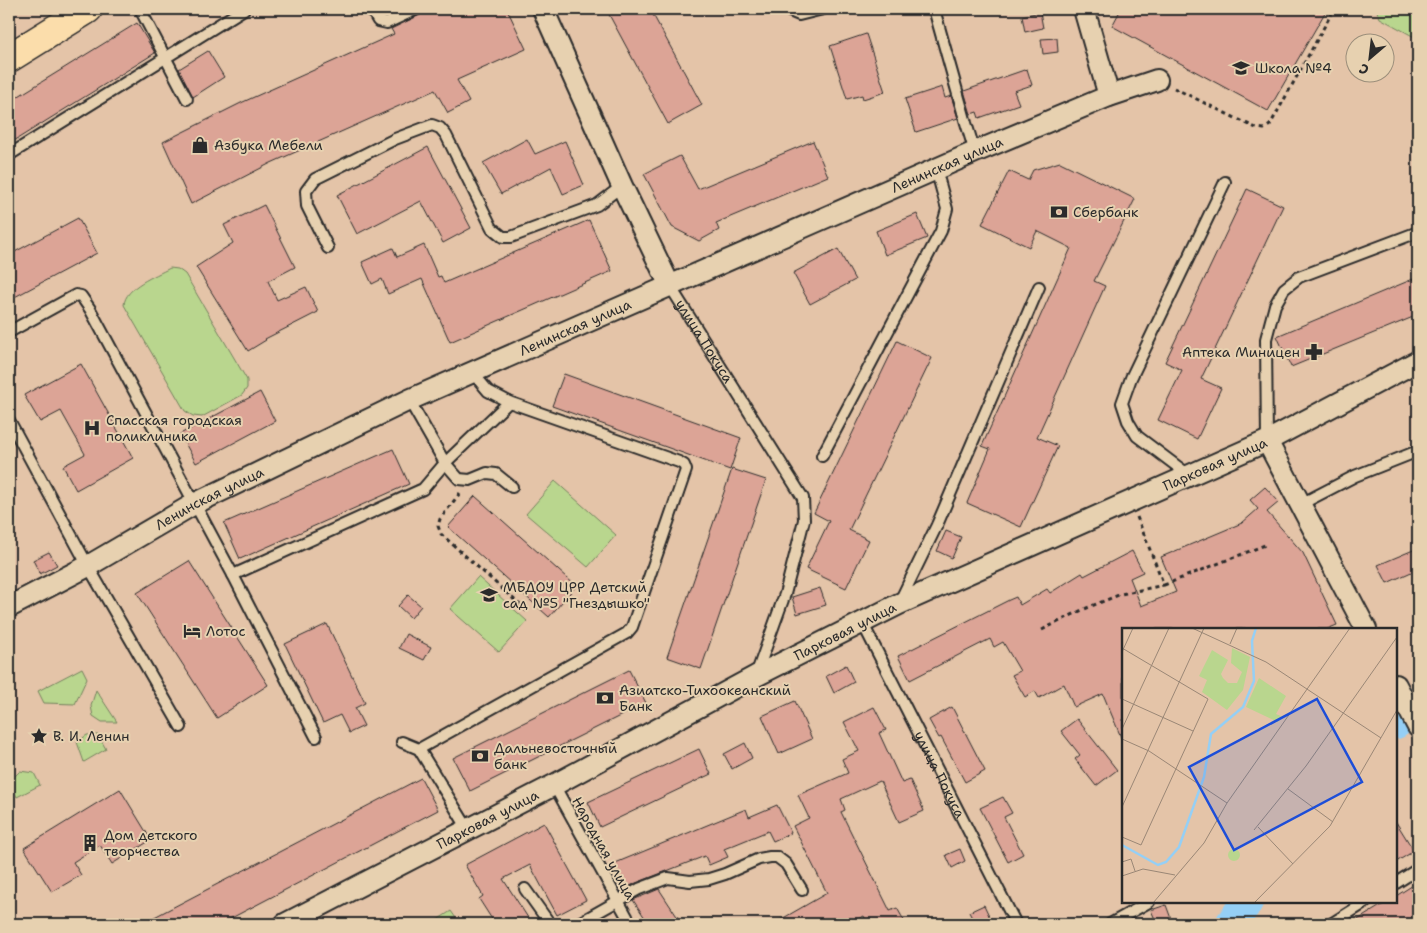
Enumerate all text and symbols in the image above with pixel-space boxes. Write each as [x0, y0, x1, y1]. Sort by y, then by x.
north arrow [1344, 32, 1394, 82]
school or university icon: Школа №4 [1231, 58, 1251, 78]
place label: Школа №4 [1255, 59, 1332, 77]
text: С [1356, 60, 1372, 79]
street label: Ленинская улица [888, 132, 1006, 197]
shop icon: Азбука Мебели [190, 135, 210, 155]
place label: Азбука Мебели [214, 136, 323, 154]
bank icon: Сбербанк [1049, 202, 1069, 222]
place label: Сбербанк [1073, 203, 1139, 221]
street label: Ленинская улица [516, 295, 634, 360]
street label: улица Покуса [672, 296, 738, 387]
pharmacy icon: Аптека Миницен [1304, 342, 1324, 362]
place label: Аптека Миницен [1182, 343, 1300, 361]
place label: Спасская городская поликлиника [106, 411, 242, 445]
hospital icon: Спасская городская поликлиника [82, 418, 102, 438]
street label: Парковая улица [1160, 433, 1270, 495]
street label: Ленинская улица [152, 463, 267, 534]
place label: МБДОУ ЦРР Детский сад №5 "Гнездышко" [503, 578, 650, 612]
school or university icon: МБДОУ ЦРР Детский сад №5 "Гнездышко" [479, 585, 499, 605]
street label: Парковая улица [791, 598, 899, 664]
hotel icon: Лотос [182, 621, 202, 641]
place label: Лотос [206, 622, 246, 640]
inset map [1122, 628, 1397, 903]
place label: Азиатско-Тихоокеанский Банк [619, 681, 791, 715]
bank icon: Азиатско-Тихоокеанский Банк [595, 688, 615, 708]
place icon: В. И. Ленин [29, 726, 49, 746]
place label: В. И. Ленин [53, 727, 130, 745]
street label: улица Покуса [910, 728, 970, 821]
place label: Дальневосточный банк [494, 739, 617, 773]
bank icon: Дальневосточный банк [470, 746, 490, 766]
street label: Парковая улица [434, 785, 542, 853]
street label: Народная улица [568, 793, 640, 903]
place label: Дом детского творчества [104, 826, 198, 860]
building icon: Дом детского творчества [80, 833, 100, 853]

